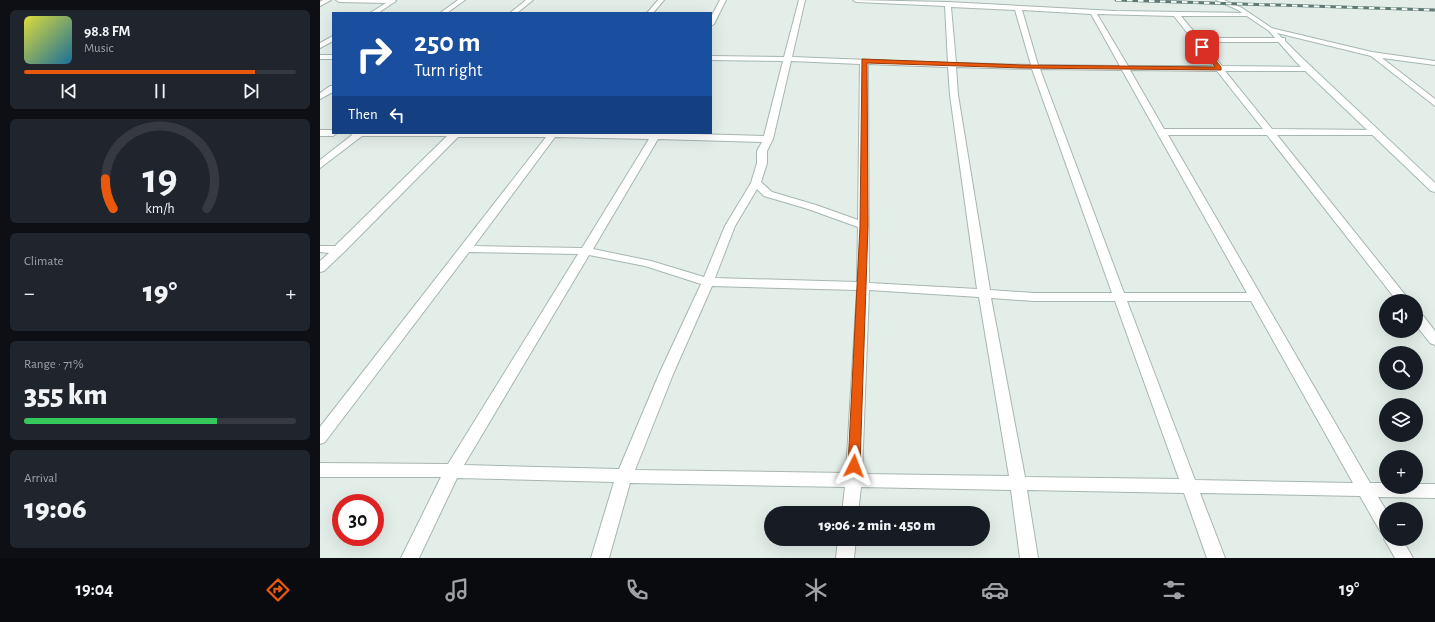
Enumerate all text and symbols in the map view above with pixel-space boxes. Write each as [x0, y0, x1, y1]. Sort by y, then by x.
text: 98.8 FM [84, 24, 130, 39]
icon: right [348, 28, 400, 80]
text: 250 m [414, 29, 481, 57]
pin [1185, 30, 1219, 64]
icon: arrive [1191, 36, 1213, 58]
text: Music [84, 42, 114, 55]
text: Turn right [414, 62, 483, 80]
icon: previous [58, 80, 80, 102]
icon: pause [149, 80, 171, 102]
icon: next [240, 80, 262, 102]
icon: left [386, 104, 408, 126]
text: Then [348, 107, 378, 122]
text: 19 [142, 158, 178, 199]
text: km/h [145, 201, 175, 215]
text: Climate [24, 255, 63, 268]
text: 19° [143, 277, 177, 307]
text: − [24, 282, 35, 304]
text: + [285, 282, 296, 304]
map controls [1379, 294, 1423, 546]
button: sound [1379, 294, 1423, 338]
button: search [1379, 346, 1423, 390]
text: Range · 71% [24, 358, 84, 371]
text: 355 km [24, 380, 108, 410]
button: layers [1379, 398, 1423, 442]
position arrow [833, 445, 875, 487]
button: + [1379, 450, 1423, 494]
text: Arrival [24, 472, 57, 485]
text: 19:06 [24, 494, 87, 524]
speed limit sign: 30 [332, 494, 384, 546]
button: − [1379, 502, 1423, 546]
text: 19:06 · 2 min · 450 m [819, 518, 935, 533]
icon: directions [264, 576, 292, 604]
icon: music [443, 576, 471, 604]
icon: phone [623, 576, 651, 604]
icon: climate [802, 576, 830, 604]
icon: car [981, 576, 1009, 604]
icon: filters [1160, 576, 1188, 604]
text: 19:04 [76, 581, 113, 599]
text: 19° [1339, 581, 1359, 599]

